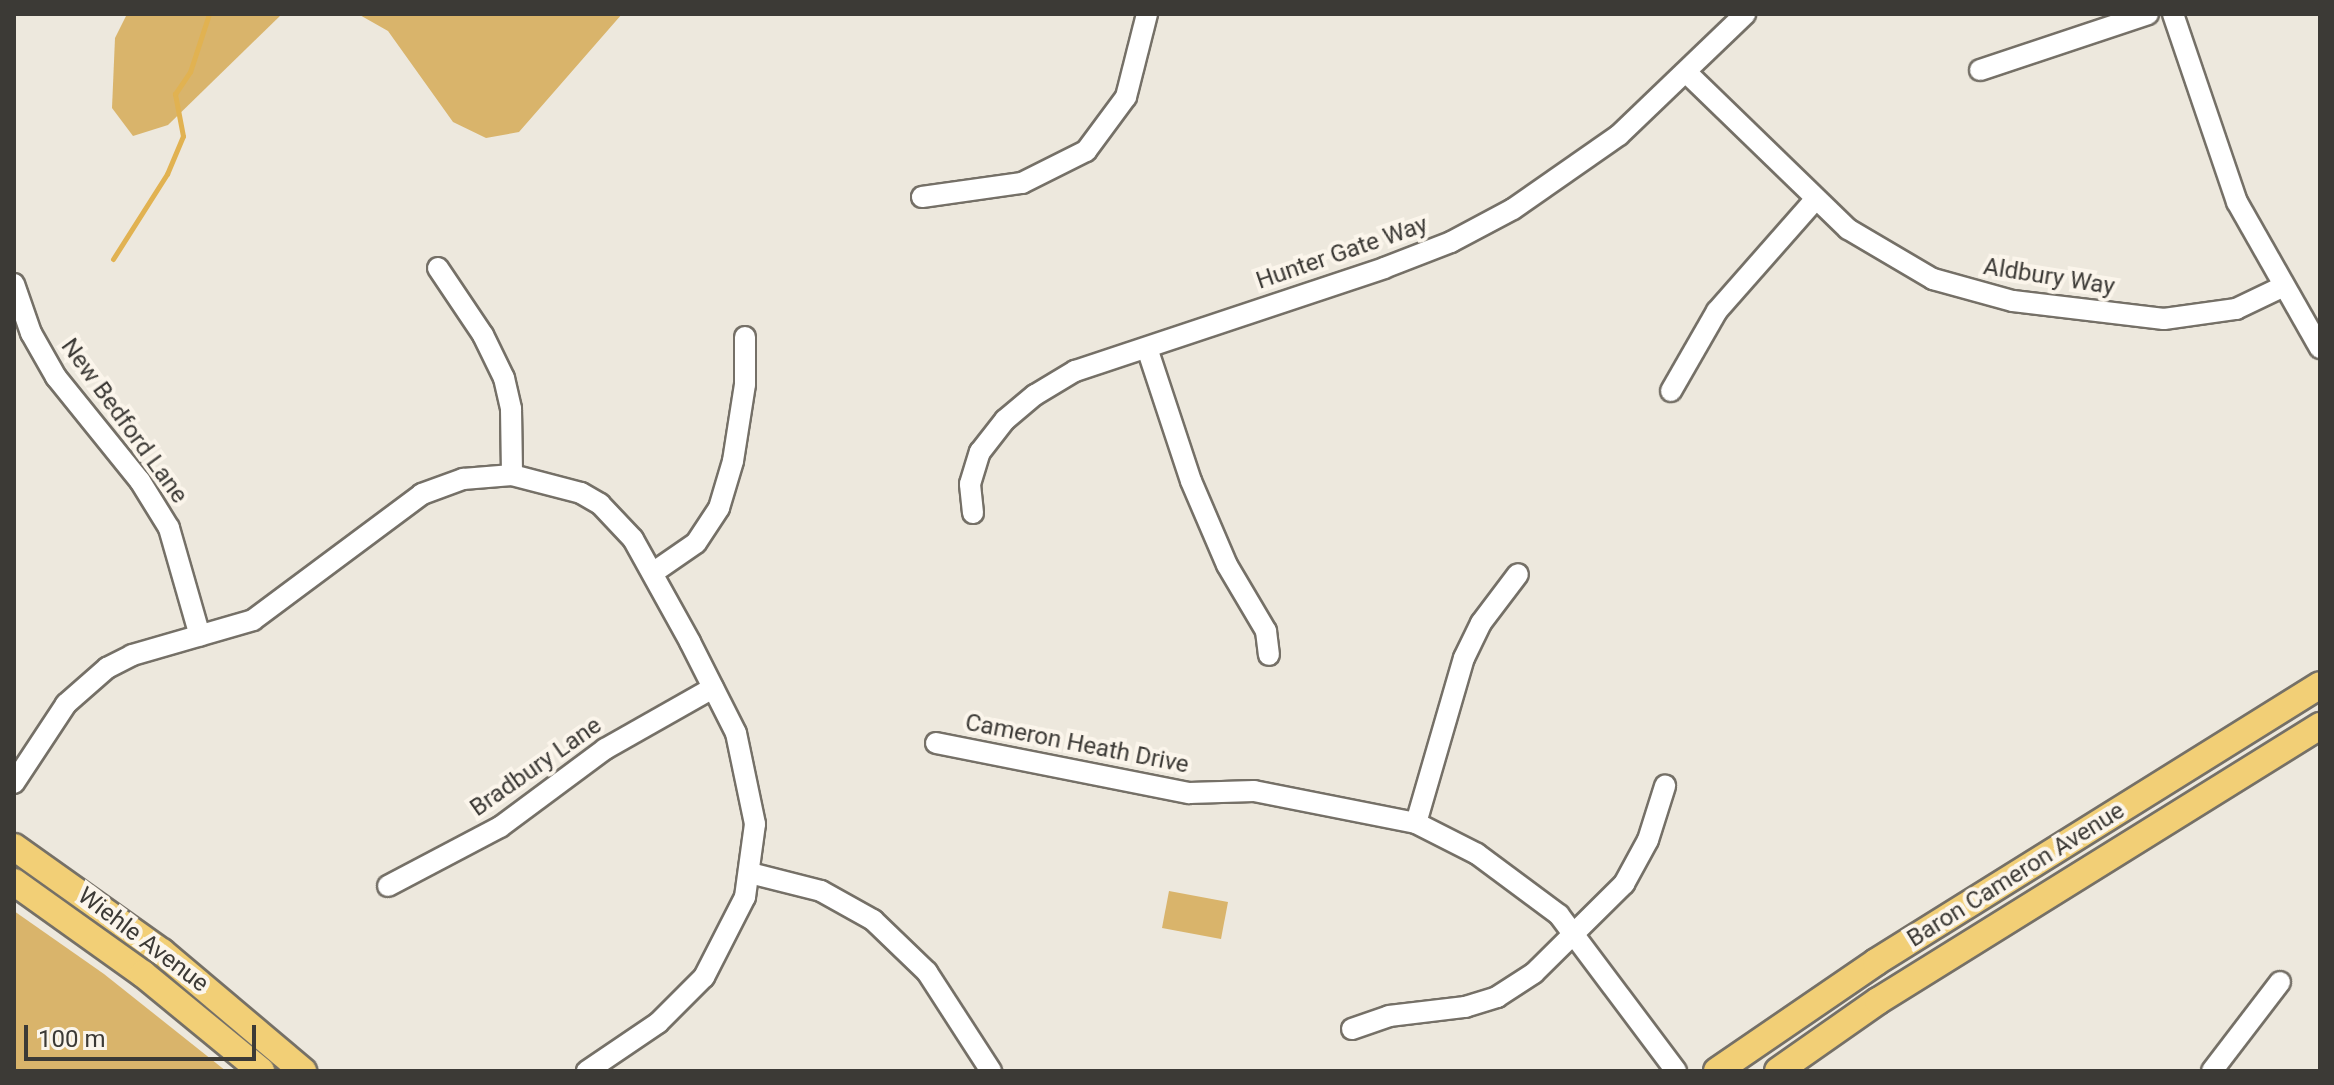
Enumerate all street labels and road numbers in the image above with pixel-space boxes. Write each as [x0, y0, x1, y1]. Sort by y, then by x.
street label: Hunter Gate Way [1253, 210, 1431, 296]
street label: Aldbury Way [1981, 252, 2117, 302]
street label: New Bedford Lane [55, 333, 193, 509]
street label: Cameron Heath Drive [963, 708, 1191, 780]
street label: Bradbury Lane [465, 711, 607, 823]
street label: Baron Cameron Avenue [1902, 796, 2130, 954]
street label: Wiehle Avenue [72, 882, 214, 998]

